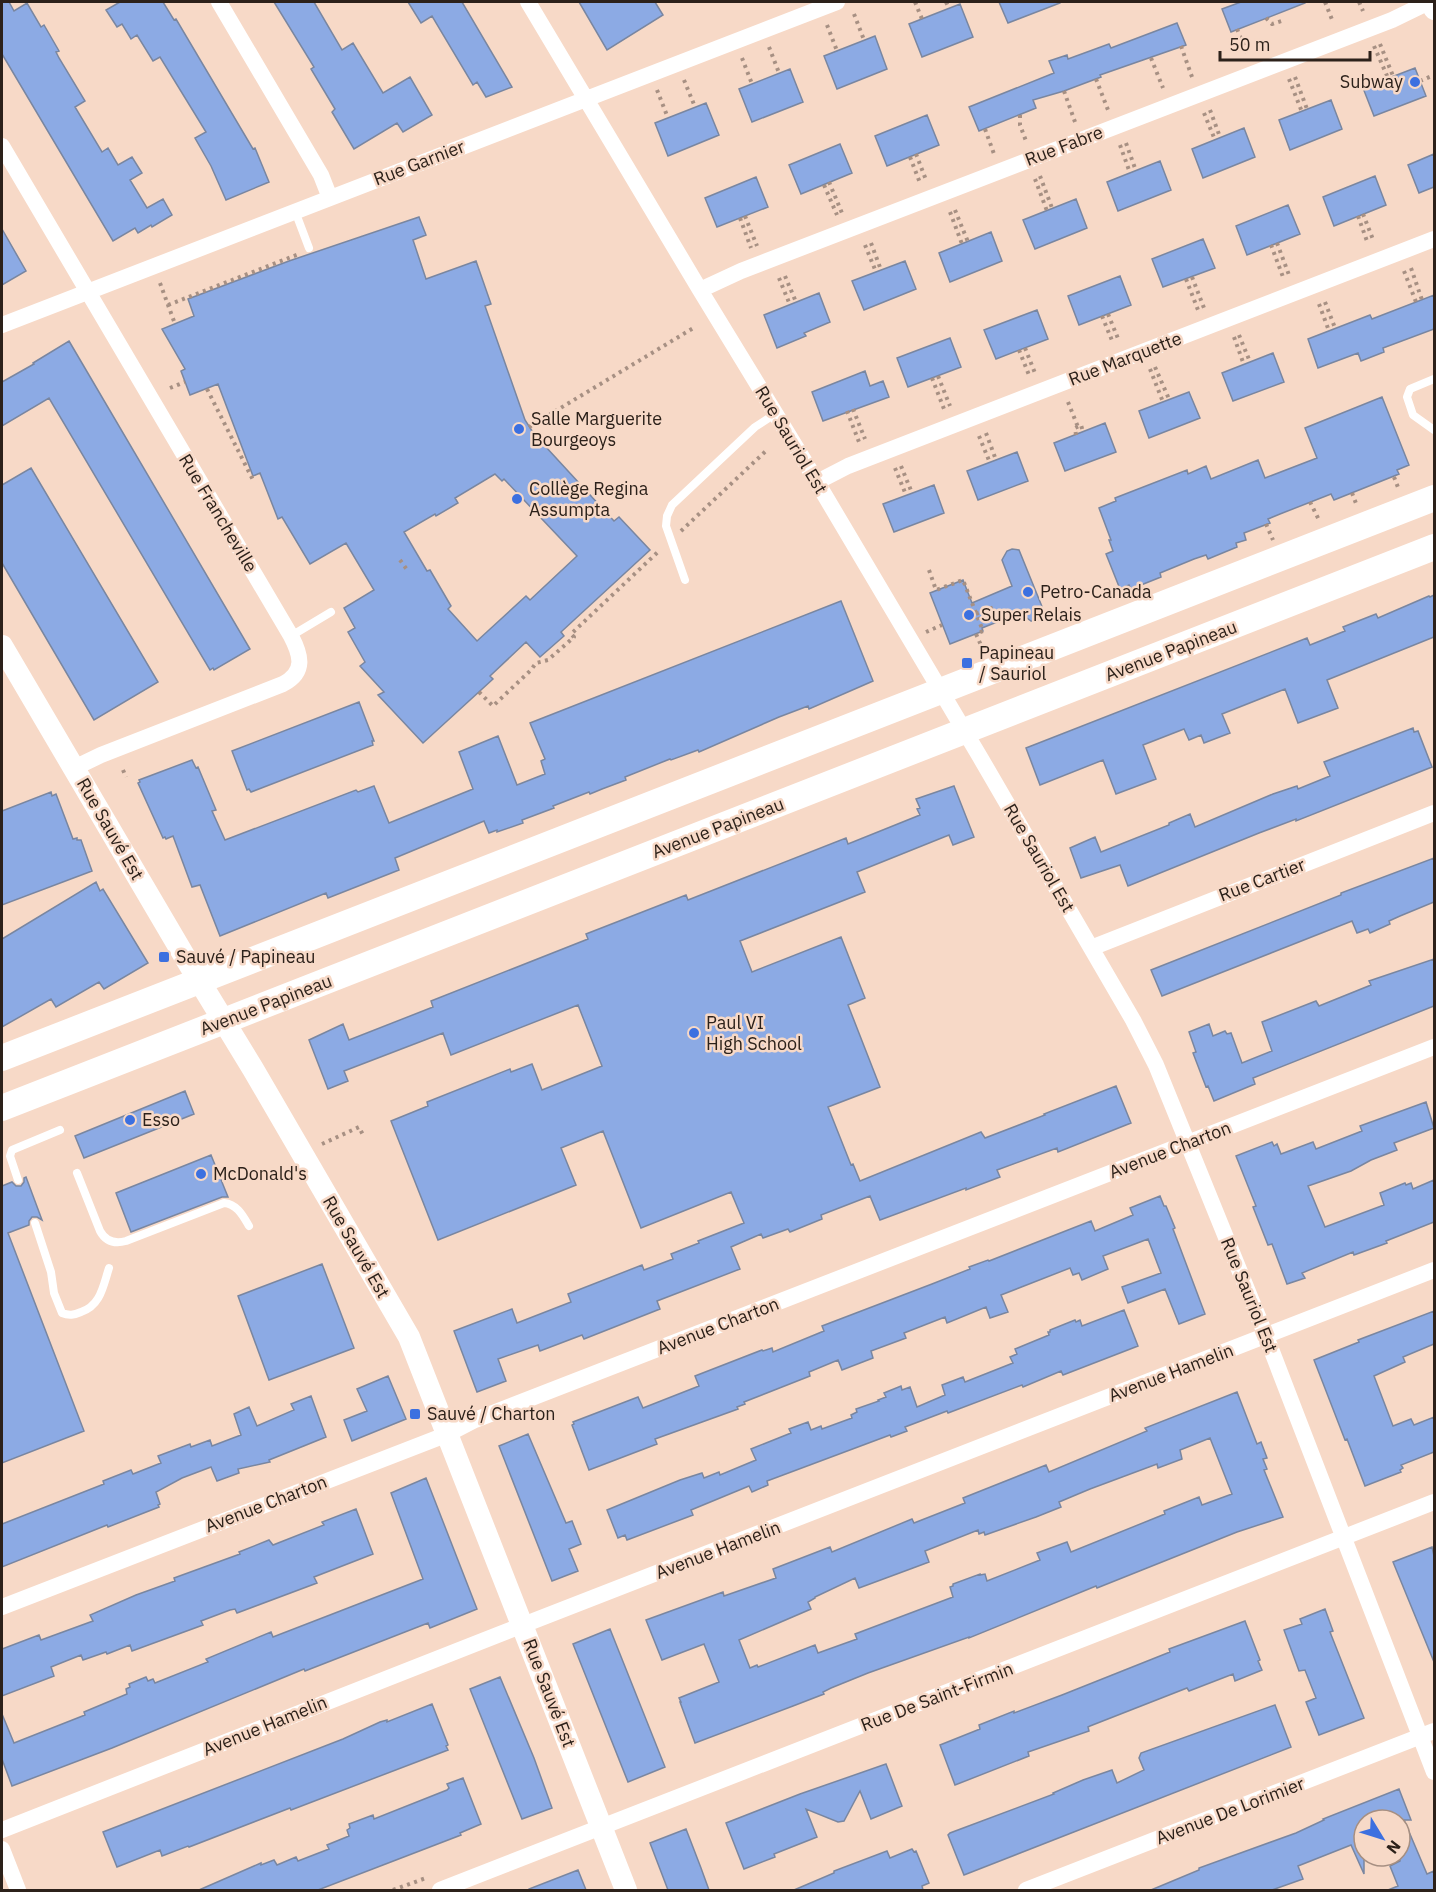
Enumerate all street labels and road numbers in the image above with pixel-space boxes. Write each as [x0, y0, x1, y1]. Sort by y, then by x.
street label: Rue Fabre [1022, 120, 1106, 171]
street label: Rue Garnier [370, 134, 468, 190]
street label: Rue Marquette [1065, 326, 1185, 391]
street label: Rue Sauriol Est [750, 382, 833, 498]
street label: Rue Francheville [174, 449, 263, 576]
street label: Avenue Papineau [1102, 615, 1240, 686]
street label: Rue Sauvé Est [72, 773, 149, 884]
street label: Avenue Papineau [649, 792, 787, 863]
street label: Rue Sauriol Est [999, 799, 1080, 916]
street label: Rue Cartier [1215, 852, 1309, 907]
street label: Avenue Papineau [197, 969, 335, 1040]
street label: Avenue Charton [1106, 1116, 1234, 1183]
street label: Rue Sauvé Est [318, 1191, 395, 1302]
street label: Rue Sauriol Est [1216, 1234, 1283, 1356]
street label: Avenue Charton [654, 1292, 782, 1359]
street label: Avenue Hamelin [1105, 1338, 1237, 1407]
street label: Avenue Charton [202, 1470, 330, 1537]
street label: Avenue Hamelin [652, 1515, 784, 1584]
street label: Rue Sauvé Est [518, 1635, 581, 1750]
street label: Rue De Saint-Firmin [857, 1657, 1016, 1736]
street label: Avenue Hamelin [199, 1690, 330, 1761]
street label: Avenue De Lorimier [1152, 1771, 1308, 1849]

